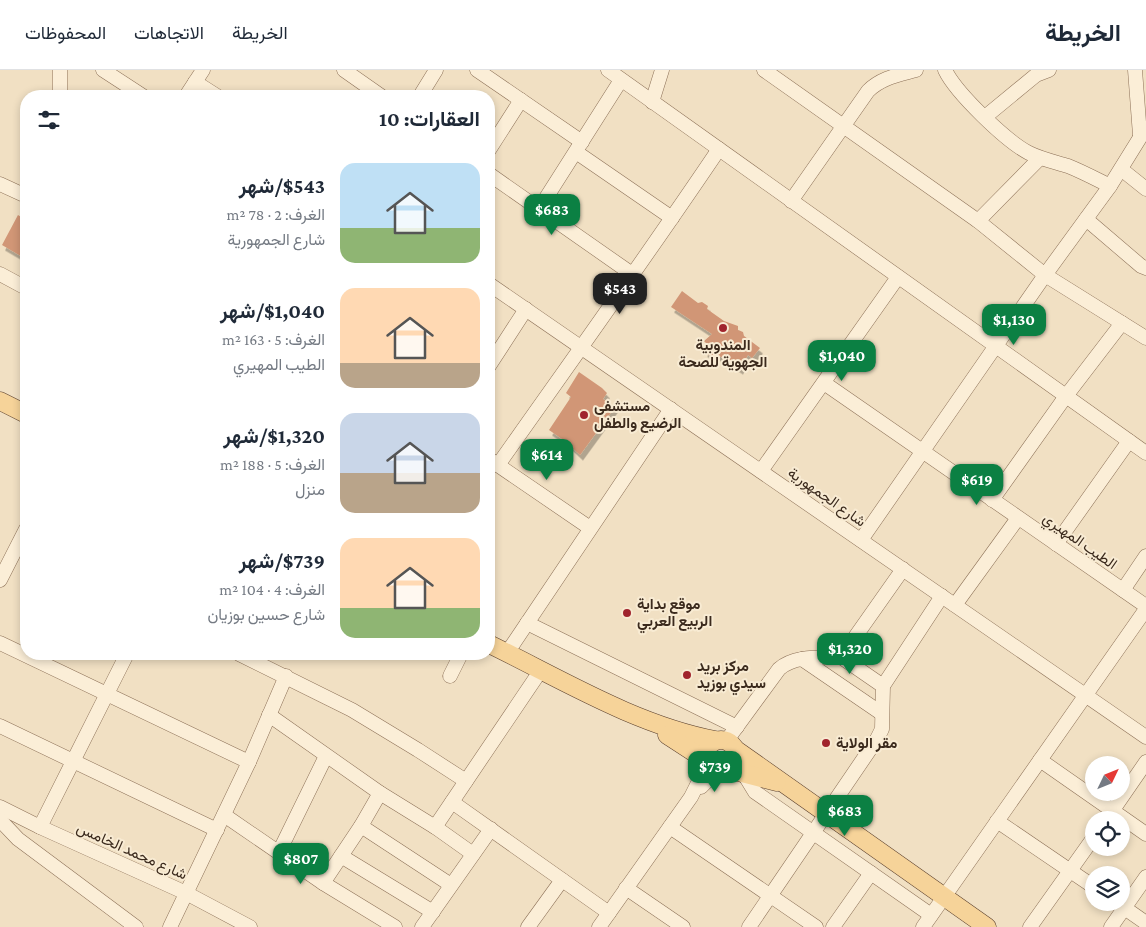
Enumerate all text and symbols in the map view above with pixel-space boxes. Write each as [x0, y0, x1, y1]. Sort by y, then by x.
text: الخريطة [1045, 19, 1121, 46]
text: المحفوظات [25, 23, 106, 43]
text: الاتجاهات [134, 23, 204, 43]
text: الخريطة [232, 23, 288, 43]
icon: filters [35, 106, 63, 134]
text: العقارات: 10 [379, 107, 480, 131]
text: $543/شهر [239, 174, 325, 198]
icon: home [380, 183, 440, 243]
pin: $683 [522, 194, 582, 236]
text: $683 [535, 201, 569, 218]
text: الغرف: 2 · 78 m² [226, 206, 325, 223]
text: شارع الجمهورية [228, 231, 325, 248]
pin: $543 [590, 272, 650, 315]
text: $543 [604, 280, 636, 297]
text: $1,040/شهر [220, 299, 325, 323]
pin: $1,130 [973, 304, 1055, 346]
icon: home [380, 308, 440, 368]
text: $1,130 [993, 311, 1035, 328]
marker: المندوبية الجهوية للصحة [717, 322, 729, 334]
text: الغرف: 5 · 163 m² [222, 331, 325, 348]
place label: المندوبية الجهوية للصحة [679, 337, 767, 371]
pin: $1,040 [801, 340, 883, 382]
text: $1,040 [819, 347, 865, 364]
text: الطيب المهيري [233, 356, 325, 373]
place label: مستشفى الرضيع والطفل [594, 398, 681, 433]
marker: مستشفى الرضيع والطفل [578, 409, 590, 421]
text: $1,320/شهر [223, 424, 325, 448]
icon: home [380, 433, 440, 493]
pin: $614 [517, 438, 577, 481]
text: $614 [531, 446, 563, 463]
text: الغرف: 5 · 188 m² [220, 456, 325, 473]
street label: شارع الجمهورية [783, 464, 869, 532]
pin: $619 [947, 464, 1007, 506]
text: $619 [961, 471, 993, 488]
text: منزل [295, 481, 325, 498]
street label: الطيب المهيري [1037, 510, 1120, 576]
text: $739/شهر [239, 549, 325, 573]
icon: home [380, 558, 440, 618]
text: الغرف: 4 · 104 m² [219, 581, 325, 598]
place label: موقع بداية الربيع العربي [637, 596, 712, 634]
text: شارع حسين بوزيان [207, 606, 325, 623]
marker: موقع بداية الربيع العربي [621, 607, 633, 619]
pin: $1,320 [809, 632, 891, 675]
text: $1,320 [828, 640, 872, 657]
place label: مركز بريد سيدي بوزيد [697, 658, 766, 696]
marker: مركز بريد سيدي بوزيد [681, 669, 693, 681]
place label: مقر الولاية [836, 735, 897, 752]
marker: مقر الولاية [820, 737, 832, 749]
pin: $739 [685, 750, 745, 793]
north arrow [1085, 756, 1130, 801]
map controls [1085, 756, 1130, 911]
text: $739 [699, 758, 731, 775]
pin: $683 [815, 794, 875, 837]
text: $683 [828, 802, 862, 819]
button: locate [1085, 811, 1130, 856]
street label: شارع محمد الخامس [73, 819, 190, 885]
pin: $807 [271, 842, 331, 885]
text: $807 [284, 850, 318, 867]
button: layers [1085, 866, 1130, 911]

